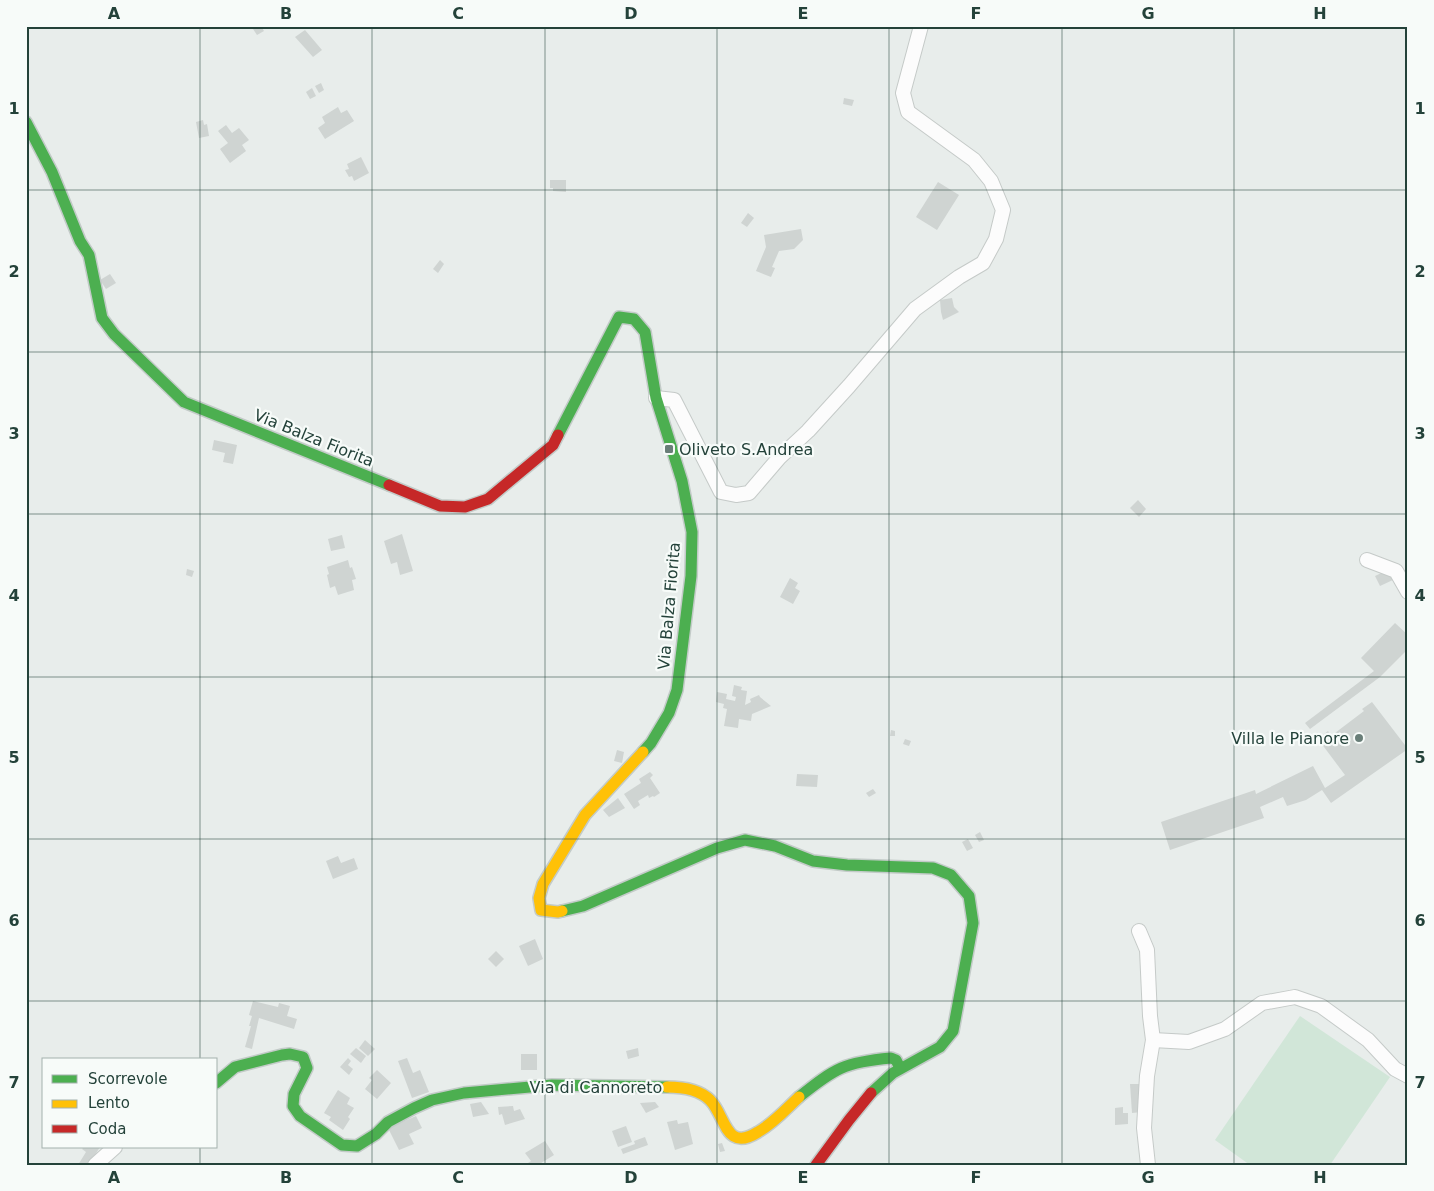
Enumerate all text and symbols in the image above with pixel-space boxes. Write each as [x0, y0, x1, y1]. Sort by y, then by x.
text: A [108, 4, 121, 23]
text: B [280, 4, 292, 23]
text: C [452, 4, 464, 23]
text: D [624, 4, 638, 23]
text: E [798, 4, 808, 23]
text: F [971, 4, 981, 23]
text: G [1141, 4, 1155, 23]
text: H [1313, 4, 1327, 23]
text: 1 [8, 99, 20, 118]
text: 1 [1414, 99, 1426, 118]
text: 2 [8, 262, 20, 281]
text: 2 [1414, 262, 1426, 281]
street label: Via Balza Fiorita [251, 405, 377, 471]
text: 3 [8, 424, 20, 443]
text: 3 [1414, 424, 1426, 443]
place label: Oliveto S.Andrea [679, 440, 813, 459]
marker: Oliveto S.Andrea [663, 443, 675, 455]
street label: Via Balza Fiorita [654, 542, 684, 670]
text: 4 [8, 586, 20, 605]
text: 4 [1414, 586, 1426, 605]
place label: Villa le Pianore [1231, 729, 1349, 748]
marker: Villa le Pianore [1353, 732, 1365, 744]
text: 5 [8, 748, 20, 767]
text: 5 [1414, 748, 1426, 767]
text: 6 [8, 911, 20, 930]
text: 6 [1414, 911, 1426, 930]
legend [42, 1058, 218, 1148]
text: Scorrevole [88, 1070, 167, 1088]
text: 7 [8, 1073, 20, 1092]
text: 7 [1414, 1073, 1426, 1092]
street label: Via di Cannoreto [530, 1078, 662, 1097]
text: Lento [88, 1094, 130, 1112]
text: Coda [88, 1120, 126, 1138]
text: A [108, 1168, 121, 1187]
text: B [280, 1168, 292, 1187]
text: C [452, 1168, 464, 1187]
text: D [624, 1168, 638, 1187]
text: E [798, 1168, 808, 1187]
text: F [971, 1168, 981, 1187]
text: G [1141, 1168, 1155, 1187]
text: H [1313, 1168, 1327, 1187]

